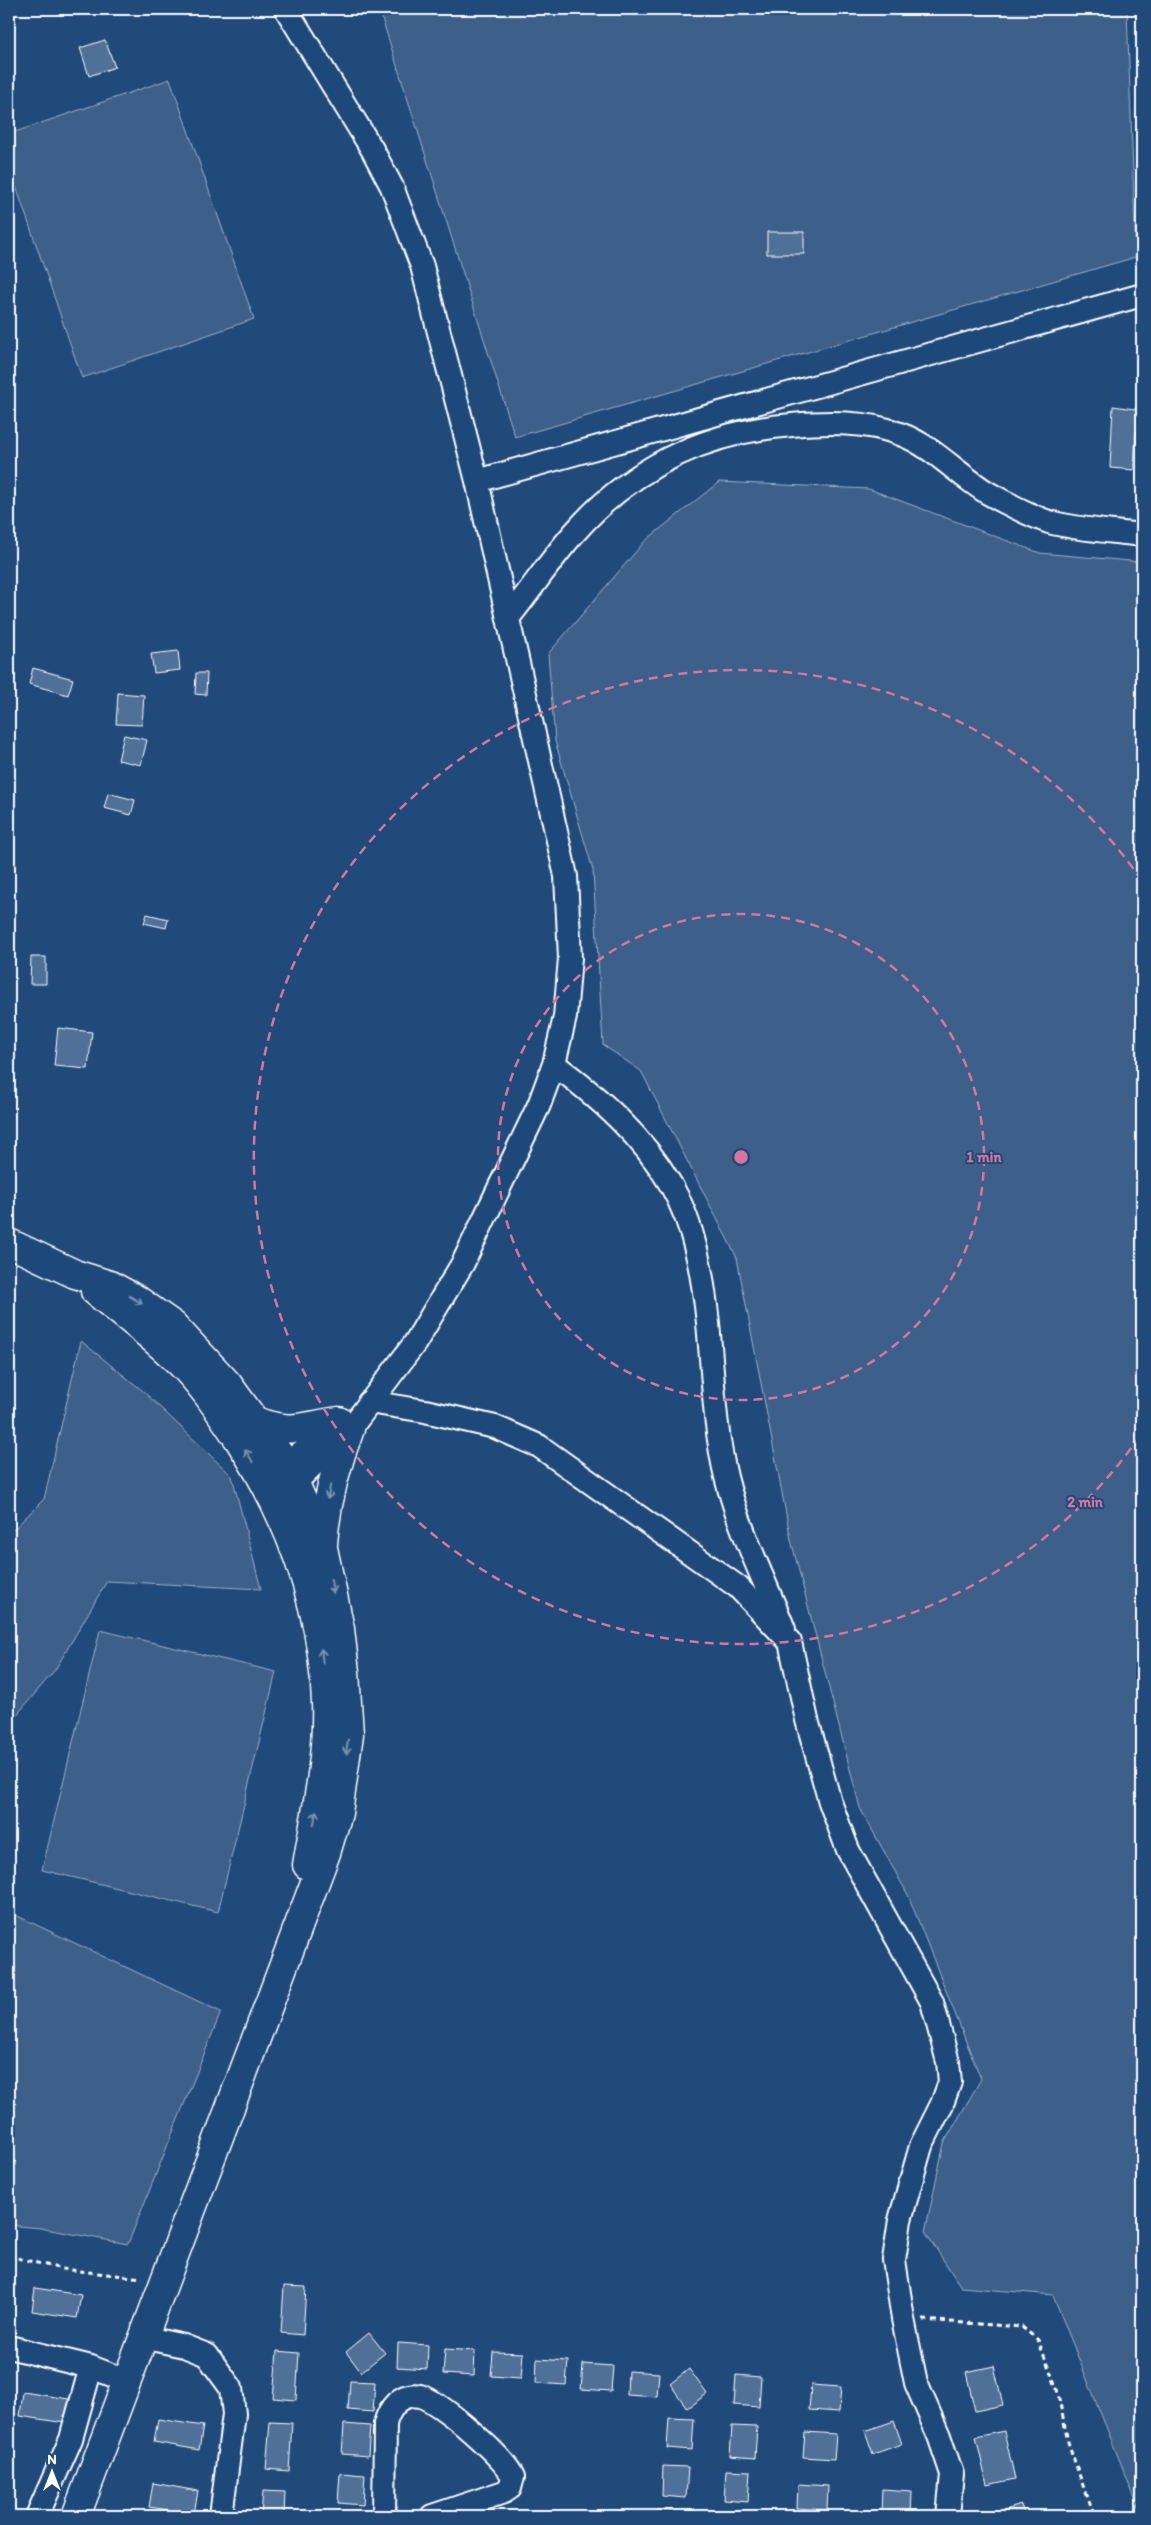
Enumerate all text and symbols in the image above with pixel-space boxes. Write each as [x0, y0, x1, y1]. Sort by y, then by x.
centre of rings [732, 1148, 750, 1166]
text: 1 min [967, 1148, 1002, 1166]
one-way arrow [128, 1295, 143, 1305]
one-way arrow [244, 1449, 255, 1463]
one-way arrow [324, 1484, 334, 1500]
text: 2 min [1067, 1493, 1104, 1511]
one-way arrow [328, 1577, 337, 1593]
one-way arrow [317, 1649, 327, 1665]
one-way arrow [342, 1739, 352, 1755]
one-way arrow [311, 1810, 321, 1826]
north arrow [28, 2448, 78, 2498]
text: N [47, 2451, 57, 2468]

